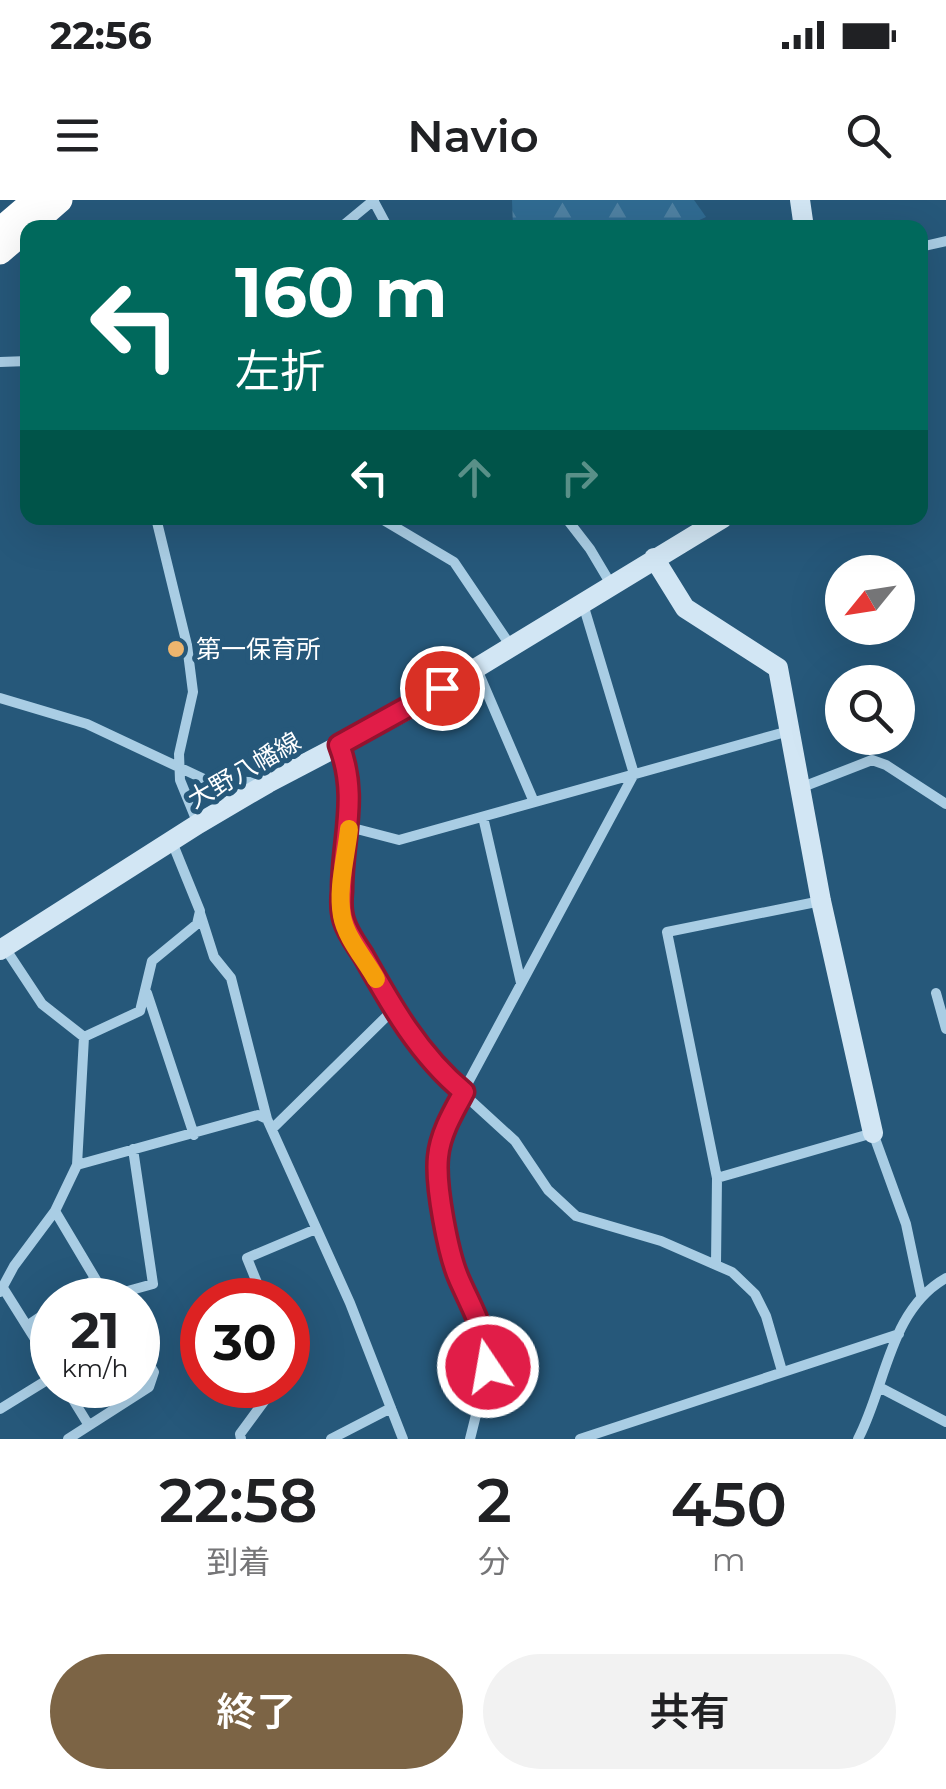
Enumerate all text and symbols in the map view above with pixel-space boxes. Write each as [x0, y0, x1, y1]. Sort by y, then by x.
text: 22:56 [50, 12, 152, 59]
icon: menu [50, 108, 105, 163]
text: Navio [407, 108, 539, 163]
icon: search [841, 108, 896, 163]
text: 160 m [235, 249, 448, 335]
icon: left [70, 260, 200, 390]
text: 左折 [235, 343, 325, 398]
icon: left [342, 450, 397, 505]
icon: ahead [447, 450, 502, 505]
icon: right [552, 450, 607, 505]
north arrow [825, 555, 915, 645]
map controls [825, 555, 915, 755]
place label: 第一保育所 [196, 634, 321, 664]
marker: 第一保育所 [165, 638, 187, 660]
pin [400, 646, 485, 731]
icon: arrive [415, 661, 470, 716]
button: search [825, 665, 915, 755]
street label: 大野八幡線 [182, 726, 306, 814]
speed limit sign: 30 [180, 1278, 310, 1408]
text: 21 [70, 1300, 120, 1361]
position arrow [436, 1315, 540, 1419]
text: km/h [62, 1353, 128, 1383]
text: 22:58 [159, 1464, 318, 1537]
text: 2 [477, 1464, 512, 1537]
text: 450 [671, 1468, 787, 1541]
text: m [712, 1540, 746, 1579]
text: 到着 [206, 1542, 270, 1581]
text: 分 [478, 1542, 510, 1581]
button: 終了 [50, 1654, 463, 1769]
button: 共有 [483, 1654, 896, 1769]

